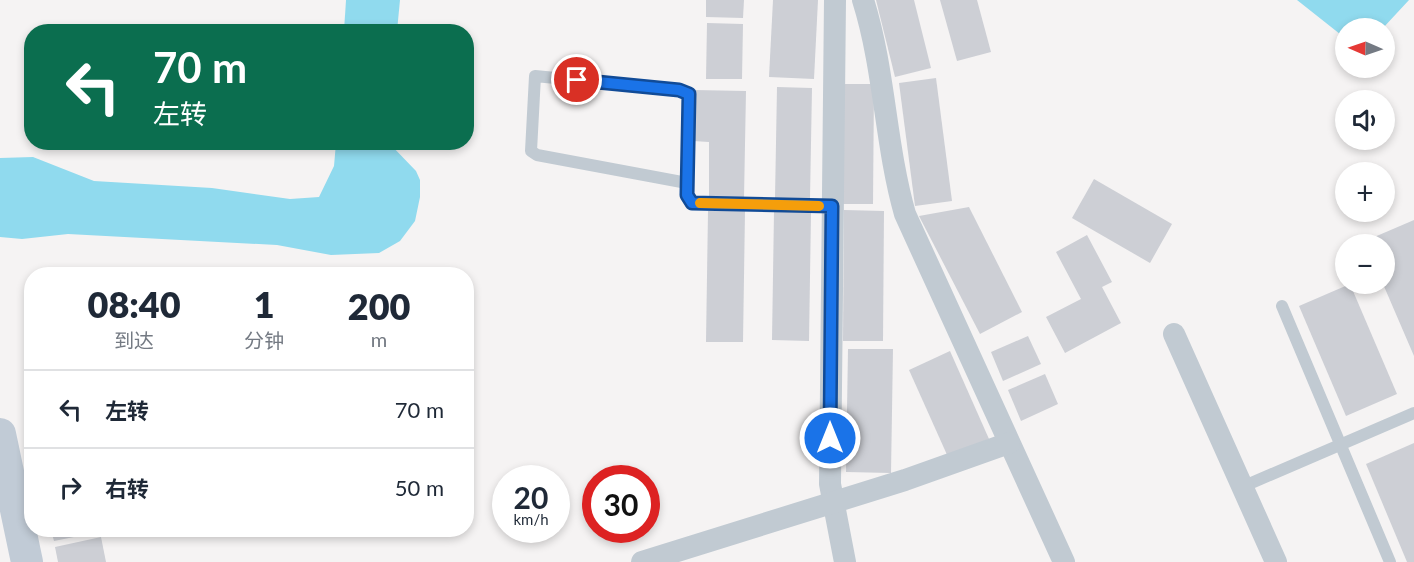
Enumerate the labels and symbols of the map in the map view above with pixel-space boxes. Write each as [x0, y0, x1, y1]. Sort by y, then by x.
north arrow [1335, 18, 1395, 78]
pin [551, 54, 602, 105]
position arrow [798, 406, 862, 470]
speed limit sign: 30 [582, 465, 660, 543]

